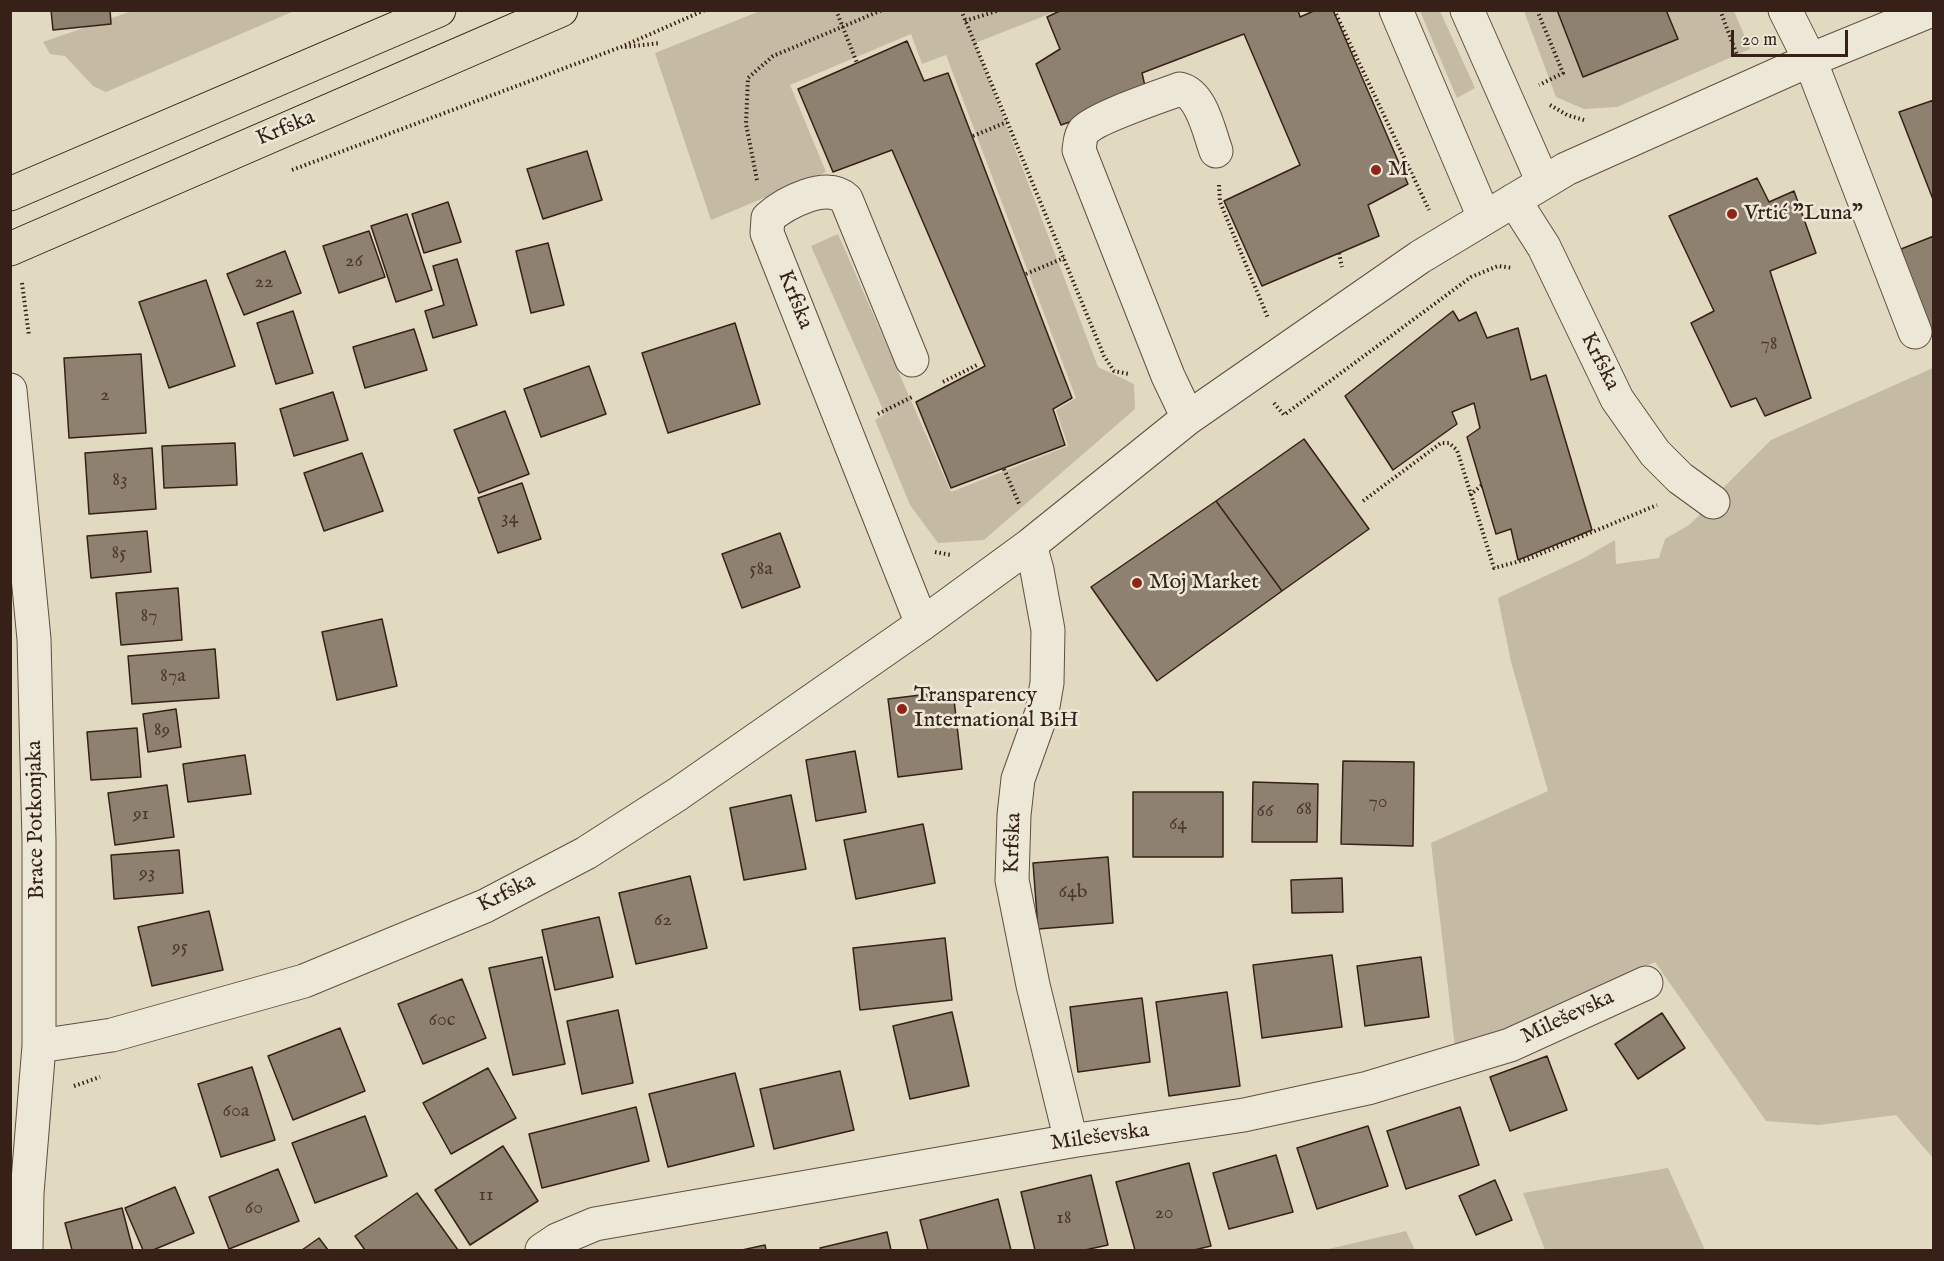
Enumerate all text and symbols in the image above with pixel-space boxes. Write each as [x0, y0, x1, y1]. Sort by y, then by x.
scale bar [1734, 18, 1851, 56]
text: 20 m [1742, 29, 1777, 52]
street label: Krfska [253, 105, 319, 153]
place label: M [1388, 157, 1409, 183]
marker: M [1369, 163, 1383, 177]
place label: Vrtić "Luna" [1744, 201, 1863, 227]
marker: Vrtić "Luna" [1725, 207, 1739, 221]
house number: 26 [345, 250, 363, 274]
street label: Krfska [770, 267, 818, 333]
house number: 22 [255, 271, 273, 295]
street label: Krfska [1573, 329, 1625, 395]
house number: 78 [1760, 333, 1778, 357]
house number: 2 [100, 384, 110, 408]
house number: 83 [112, 469, 128, 493]
house number: 34 [501, 507, 519, 531]
house number: 85 [111, 542, 127, 566]
house number: 58a [749, 558, 773, 582]
place label: Moj Market [1149, 570, 1259, 596]
marker: Moj Market [1130, 576, 1144, 590]
house number: 87 [140, 605, 158, 629]
house number: 87a [160, 665, 186, 689]
place label: Transparency International BiH [914, 683, 1079, 734]
marker: Transparency International BiH [895, 702, 909, 716]
house number: 89 [154, 719, 170, 743]
street label: Brace Potkonjaka [22, 740, 52, 900]
house number: 70 [1368, 791, 1388, 815]
house number: 68 [1296, 798, 1312, 822]
house number: 66 [1257, 800, 1273, 824]
house number: 91 [133, 803, 149, 827]
street label: Krfska [1000, 812, 1028, 874]
house number: 64 [1169, 813, 1187, 837]
house number: 93 [139, 862, 155, 886]
street label: Krfska [474, 868, 540, 920]
house number: 64b [1059, 881, 1087, 905]
house number: 62 [654, 909, 672, 933]
house number: 95 [172, 936, 188, 960]
street label: Mileševska [1517, 985, 1619, 1051]
house number: 60c [429, 1009, 455, 1033]
house number: 60a [223, 1100, 249, 1124]
street label: Mileševska [1049, 1118, 1151, 1158]
house number: 11 [479, 1184, 493, 1208]
house number: 60 [245, 1197, 263, 1221]
house number: 20 [1154, 1202, 1174, 1226]
house number: 18 [1056, 1207, 1072, 1231]

